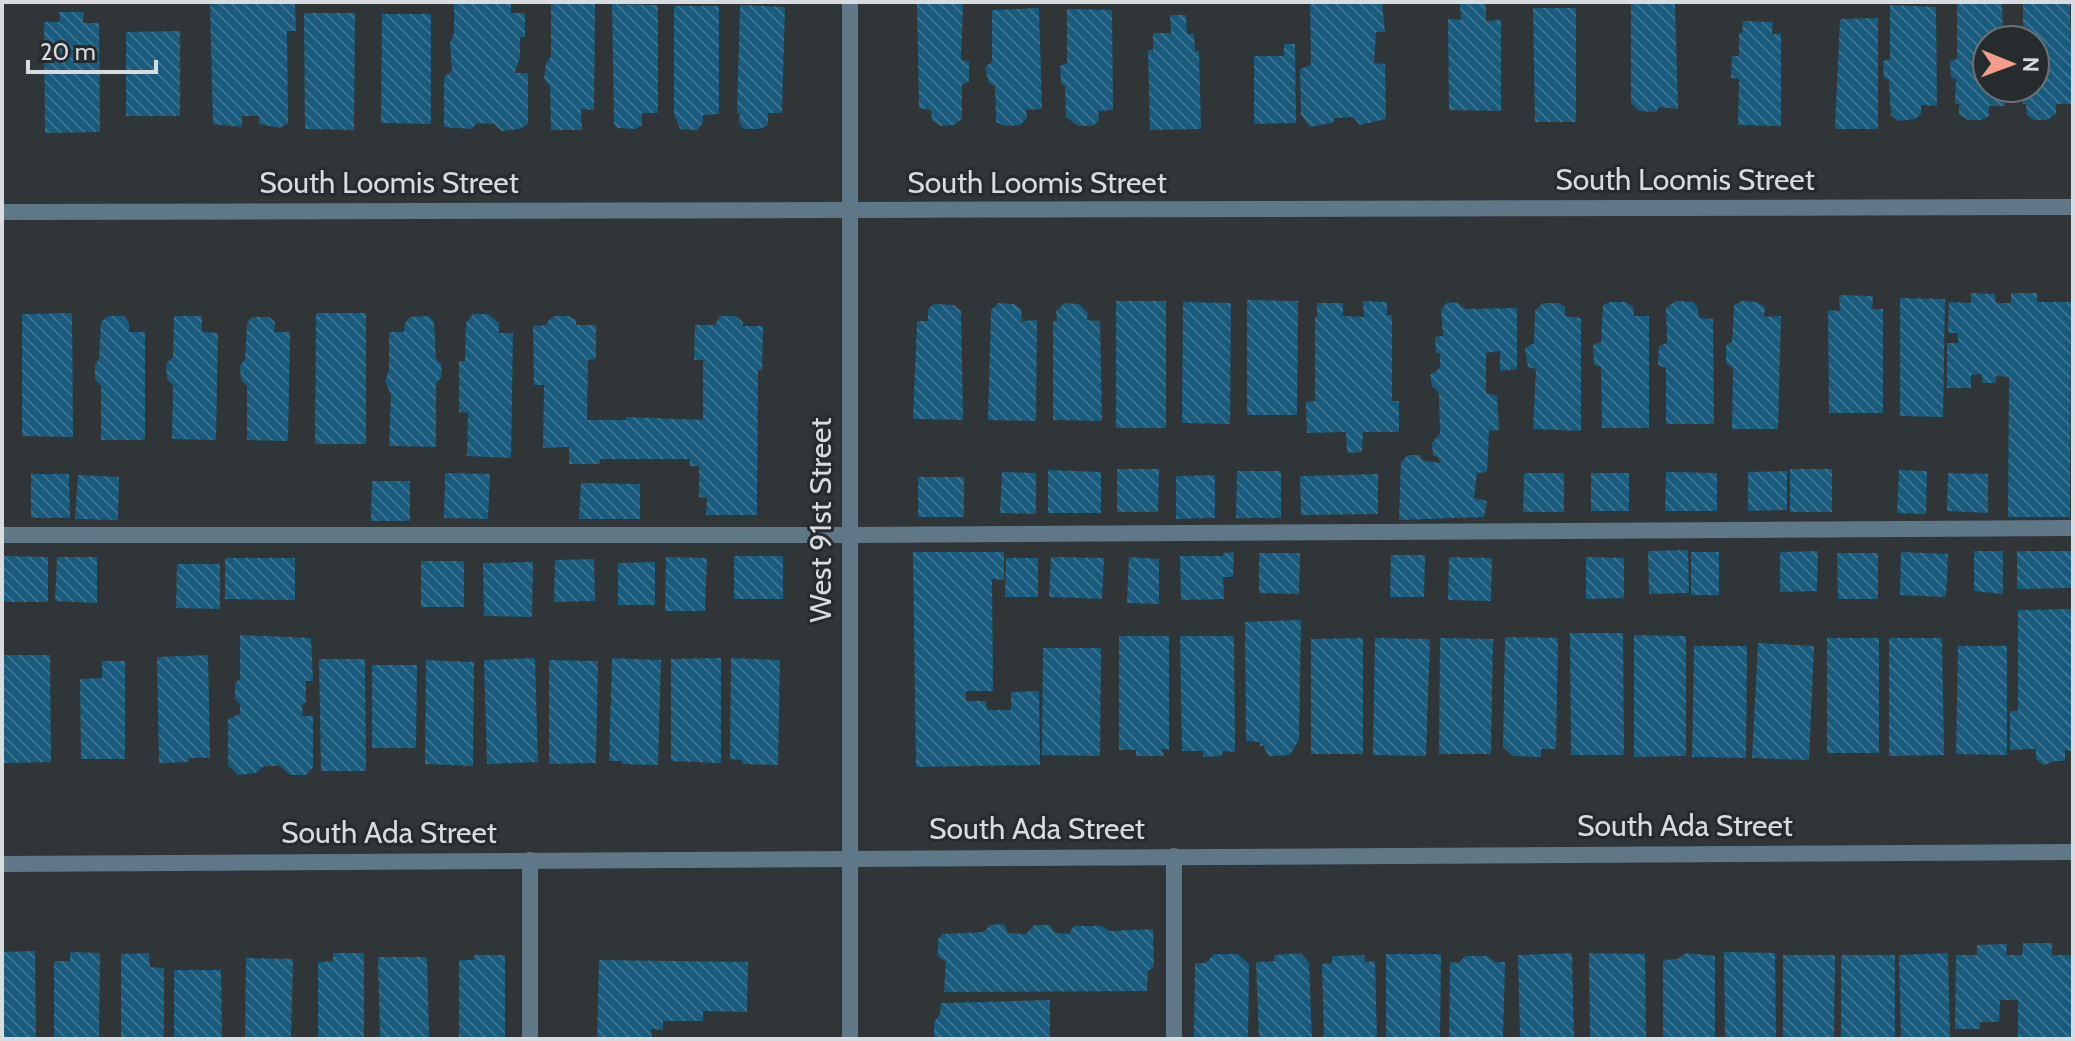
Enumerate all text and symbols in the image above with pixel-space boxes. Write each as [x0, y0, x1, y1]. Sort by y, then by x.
scale bar [28, 24, 156, 74]
north arrow [1971, 24, 2051, 104]
text: 20 m [40, 37, 96, 66]
text: N [2017, 56, 2044, 72]
street label: South Loomis Street [1555, 161, 1815, 198]
street label: South Loomis Street [259, 164, 519, 201]
street label: South Loomis Street [907, 164, 1167, 201]
street label: West 91st Street [802, 417, 839, 623]
street label: South Ada Street [1577, 807, 1793, 844]
street label: South Ada Street [929, 810, 1145, 847]
street label: South Ada Street [281, 814, 497, 851]

